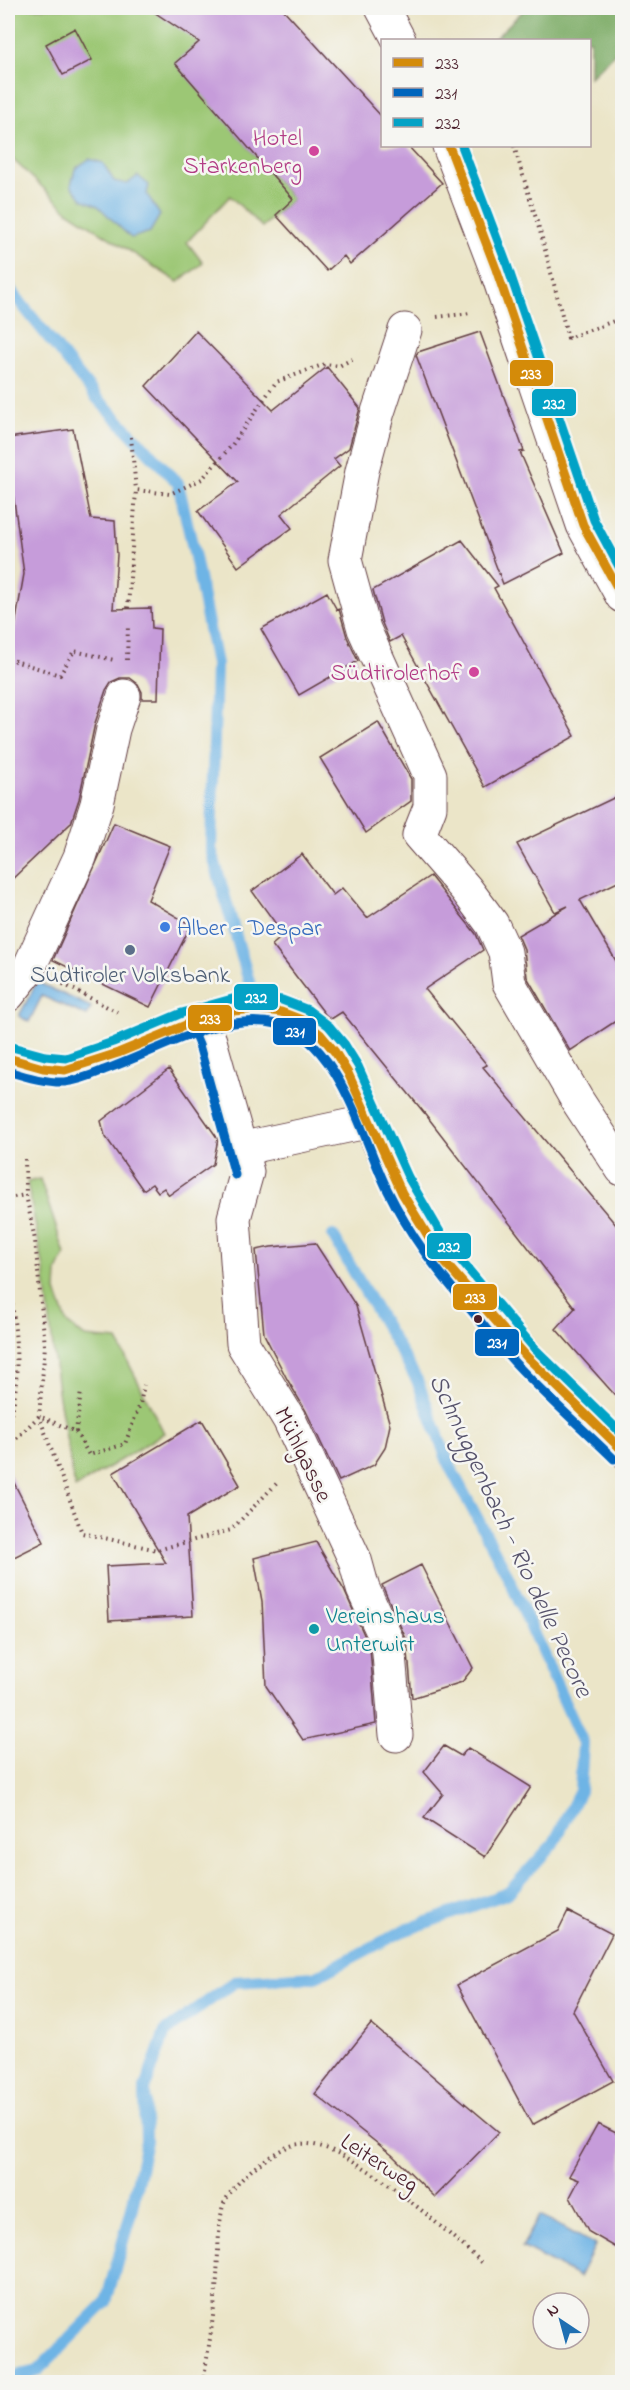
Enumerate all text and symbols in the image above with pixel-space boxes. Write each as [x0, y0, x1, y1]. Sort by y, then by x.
legend [381, 39, 591, 147]
text: 233 [435, 52, 459, 78]
text: 231 [435, 82, 457, 108]
text: 232 [435, 112, 460, 138]
place label: Hotel Starkenberg [183, 122, 302, 185]
marker: Hotel Starkenberg [307, 144, 321, 158]
line badge: 233 [509, 359, 554, 387]
text: 233 [519, 363, 542, 387]
line badge: 232 [531, 388, 577, 417]
text: 232 [542, 393, 565, 417]
place label: Südtirolerhof [331, 657, 463, 692]
marker: Südtirolerhof [467, 665, 481, 679]
place label: Alber - Despar [177, 912, 322, 947]
marker: Alber - Despar [158, 920, 172, 934]
marker: Südtiroler Volksbank [123, 943, 137, 957]
place label: Südtiroler Volksbank [30, 959, 231, 994]
line badge: 232 [233, 983, 279, 1011]
text: 232 [244, 987, 267, 1011]
line badge: 233 [187, 1004, 233, 1032]
text: 233 [198, 1008, 221, 1032]
line badge: 231 [272, 1017, 317, 1046]
text: 231 [284, 1021, 306, 1045]
line badge: 232 [426, 1232, 472, 1260]
text: 232 [437, 1236, 460, 1260]
line badge: 233 [452, 1283, 498, 1311]
text: 233 [463, 1287, 486, 1311]
unlabelled marker [472, 1313, 484, 1325]
line badge: 231 [474, 1328, 520, 1357]
text: 231 [486, 1332, 508, 1356]
water label: Schnuggenbach - Rio delle Pecore [418, 1368, 602, 1705]
street label: Mühlgasse [264, 1401, 340, 1509]
place label: Vereinshaus Unterwirt [325, 1600, 445, 1663]
marker: Vereinshaus Unterwirt [307, 1622, 321, 1636]
street label: Leiterweg [332, 2126, 425, 2203]
north arrow [531, 2291, 591, 2351]
text: N [542, 2297, 565, 2323]

